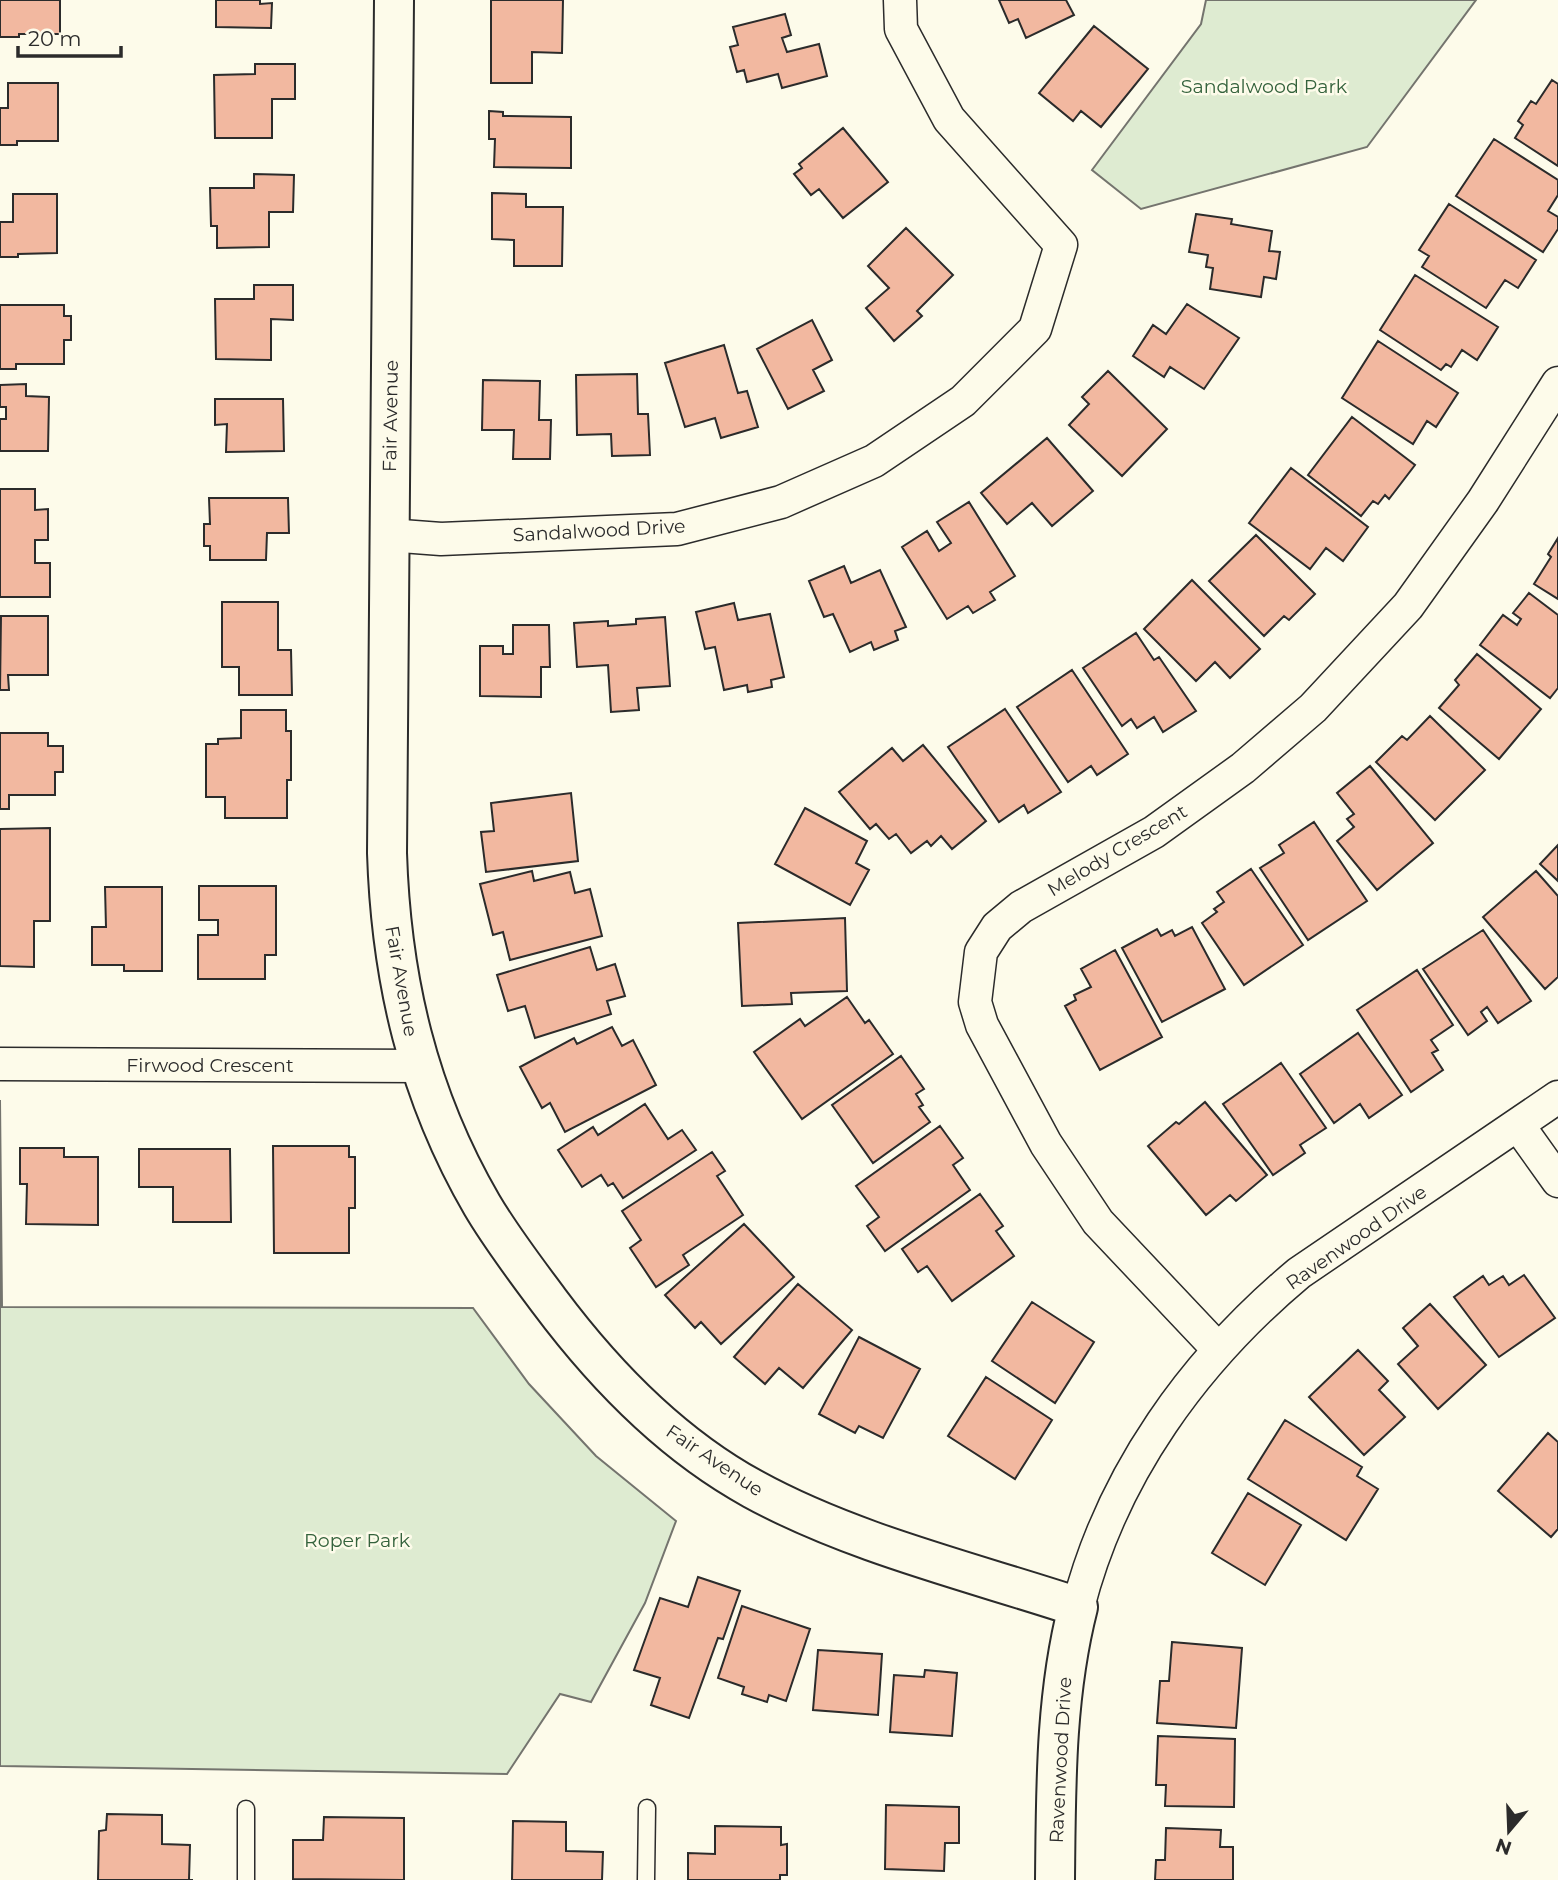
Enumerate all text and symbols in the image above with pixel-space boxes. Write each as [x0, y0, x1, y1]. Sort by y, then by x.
scale bar [18, 14, 121, 58]
text: 20 m [28, 26, 82, 51]
park label: Sandalwood Park [1181, 75, 1348, 98]
street label: Fair Avenue [378, 360, 403, 472]
street label: Sandalwood Drive [512, 514, 686, 547]
street label: Melody Crescent [1043, 800, 1192, 901]
street label: Fair Avenue [380, 924, 423, 1038]
street label: Firwood Crescent [126, 1054, 294, 1077]
street label: Ravenwood Drive [1281, 1180, 1431, 1295]
street label: Fair Avenue [662, 1419, 768, 1501]
park label: Roper Park [304, 1529, 411, 1552]
street label: Ravenwood Drive [1045, 1676, 1076, 1844]
north arrow [1474, 1796, 1544, 1866]
text: N [1493, 1833, 1515, 1860]

